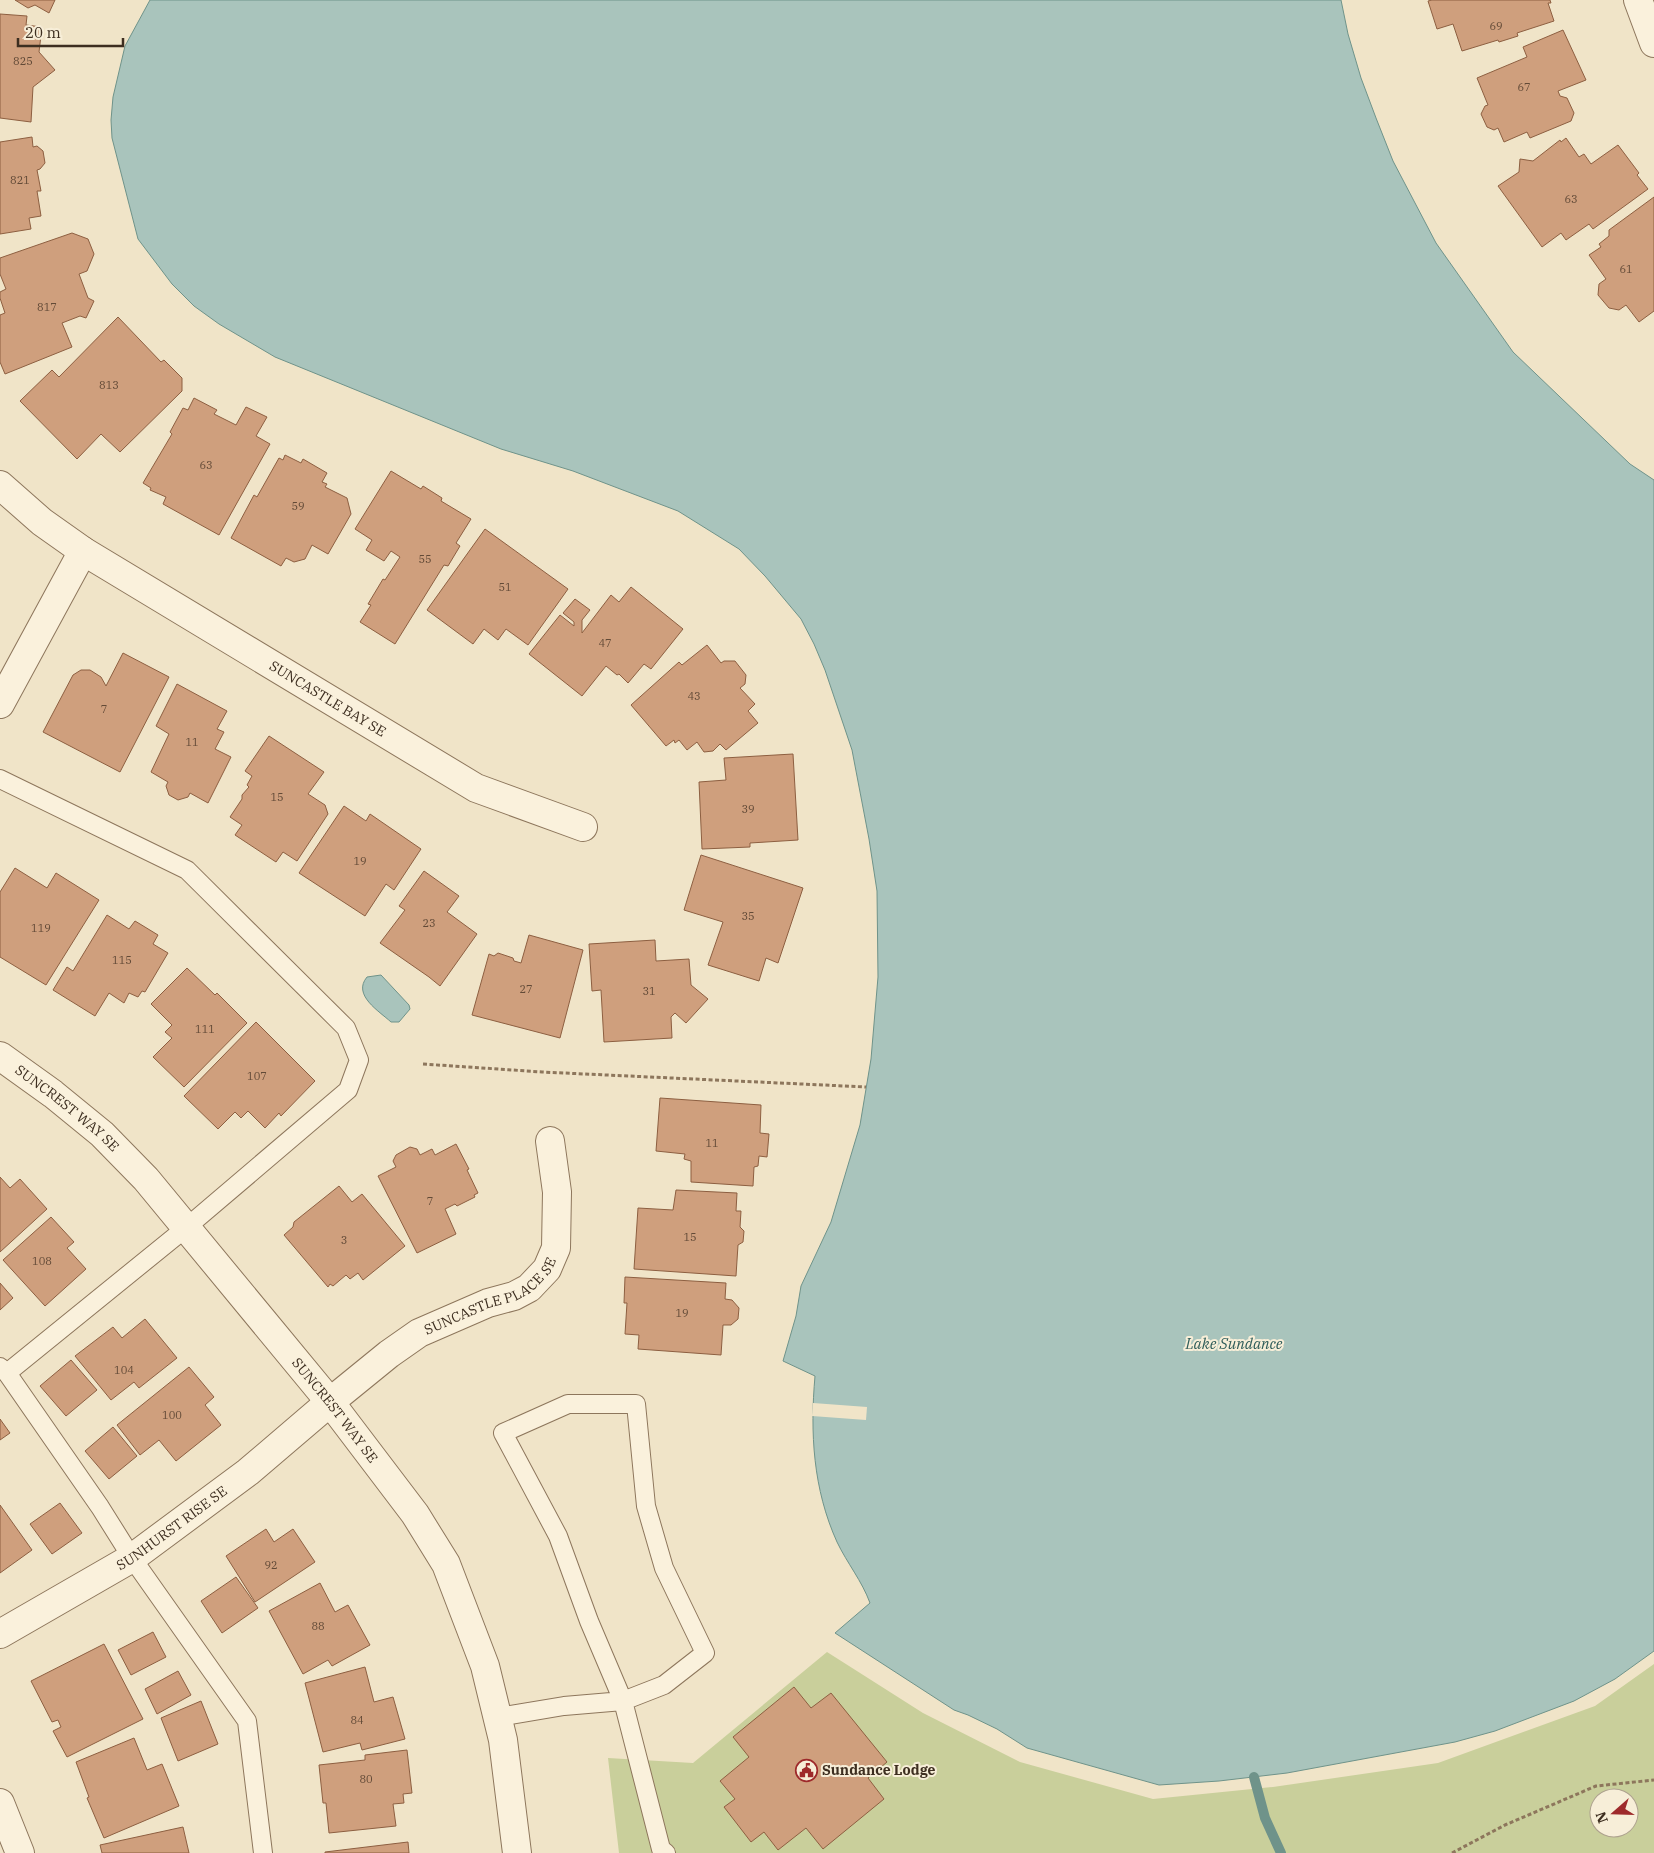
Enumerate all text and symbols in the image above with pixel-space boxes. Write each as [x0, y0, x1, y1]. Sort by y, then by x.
scale bar [18, 15, 122, 47]
house number: 69 [1489, 19, 1503, 33]
text: 20 m [25, 23, 61, 42]
house number: 825 [13, 54, 33, 68]
house number: 67 [1517, 80, 1531, 94]
house number: 821 [10, 173, 30, 187]
house number: 63 [1564, 192, 1578, 206]
house number: 61 [1619, 262, 1633, 276]
house number: 817 [37, 300, 57, 314]
house number: 813 [99, 378, 119, 392]
house number: 63 [199, 458, 213, 472]
house number: 59 [291, 499, 305, 513]
house number: 55 [418, 552, 432, 566]
house number: 51 [498, 580, 512, 594]
house number: 47 [598, 636, 612, 650]
street label: SUNCASTLE BAY SE [266, 657, 389, 741]
house number: 43 [687, 689, 701, 703]
house number: 7 [101, 702, 107, 716]
house number: 11 [185, 735, 199, 749]
house number: 15 [270, 790, 284, 804]
house number: 39 [741, 802, 755, 816]
house number: 19 [353, 854, 367, 868]
house number: 35 [741, 909, 755, 923]
house number: 23 [422, 916, 436, 930]
house number: 119 [31, 921, 51, 935]
house number: 115 [112, 953, 132, 967]
house number: 27 [519, 982, 533, 996]
house number: 31 [642, 984, 656, 998]
house number: 111 [195, 1022, 215, 1036]
street label: SUNCREST WAY SE [12, 1061, 123, 1155]
house number: 107 [247, 1069, 267, 1083]
house number: 11 [705, 1136, 719, 1150]
house number: 7 [427, 1194, 433, 1208]
house number: 15 [683, 1230, 697, 1244]
house number: 3 [341, 1233, 347, 1247]
house number: 108 [32, 1254, 52, 1268]
street label: SUNCASTLE PLACE SE [421, 1255, 560, 1339]
house number: 19 [675, 1306, 689, 1320]
water label: Lake Sundance [1184, 1334, 1283, 1353]
street label: SUNCREST WAY SE [288, 1354, 382, 1466]
house number: 104 [114, 1363, 134, 1377]
house number: 100 [162, 1408, 182, 1422]
street label: SUNHURST RISE SE [113, 1482, 231, 1574]
house number: 92 [264, 1558, 278, 1572]
house number: 88 [311, 1619, 325, 1633]
house number: 84 [350, 1713, 364, 1727]
public building icon: Sundance Lodge [794, 1758, 818, 1782]
place label: Sundance Lodge [822, 1761, 936, 1779]
house number: 80 [359, 1772, 373, 1786]
north arrow [1589, 1788, 1639, 1838]
text: N [1591, 1809, 1612, 1826]

